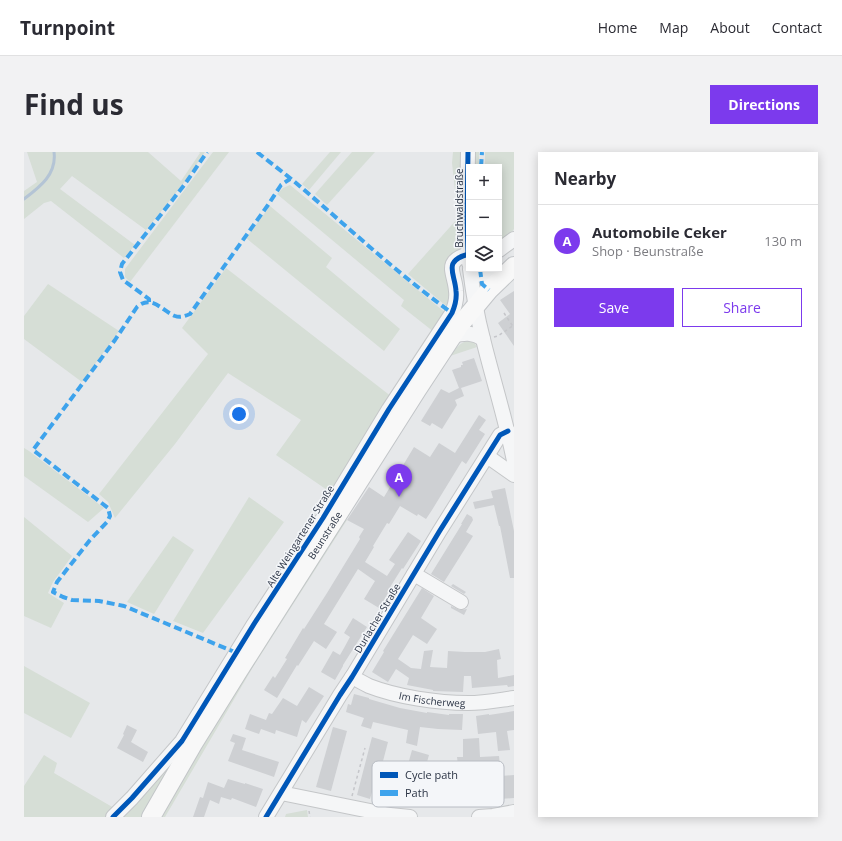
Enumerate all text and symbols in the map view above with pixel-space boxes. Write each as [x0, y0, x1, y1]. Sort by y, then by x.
text: Turnpoint [20, 15, 115, 41]
text: Home [598, 18, 637, 37]
text: Map [659, 18, 688, 37]
text: About [710, 18, 750, 37]
text: Contact [772, 18, 822, 37]
text: Find us [24, 85, 124, 123]
button: Directions [710, 85, 818, 124]
map controls [466, 164, 502, 272]
button: + [466, 164, 502, 200]
text: Nearby [554, 167, 616, 190]
street label: Bruchwaldstraße [452, 168, 466, 248]
button: − [466, 200, 502, 236]
text: Automobile Ceker [592, 222, 727, 242]
text: A [563, 232, 571, 250]
text: 130 m [764, 232, 802, 250]
button: layers [466, 236, 502, 272]
text: Shop · Beunstraße [592, 242, 703, 260]
button: Save [554, 288, 674, 327]
button: Share [682, 288, 802, 327]
your location [229, 404, 249, 424]
pin: A [386, 464, 412, 497]
street label: Alte Weingartener Straße [263, 482, 337, 589]
street label: Beunstraße [304, 508, 345, 562]
street label: Durlacher Straße [351, 580, 404, 656]
street label: Im Fischerweg [397, 688, 466, 710]
legend [372, 761, 504, 807]
text: Cycle path [405, 767, 458, 782]
text: Path [405, 785, 428, 800]

